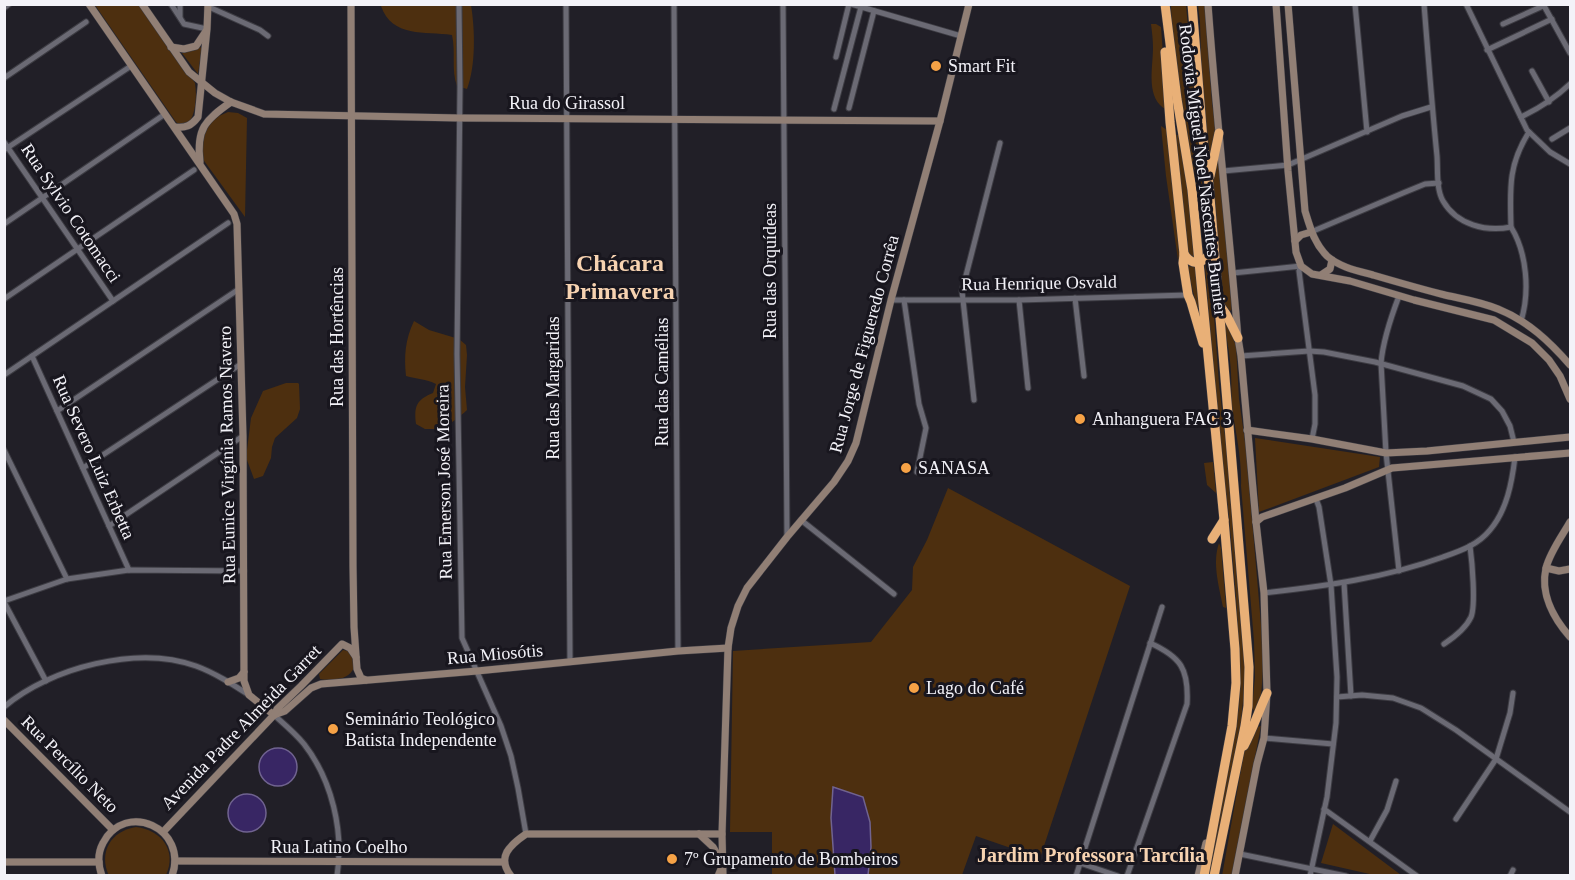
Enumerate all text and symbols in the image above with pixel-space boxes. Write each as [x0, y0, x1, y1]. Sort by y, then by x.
street label: Rodovia Miguel Noel Nascentes Burnier [1175, 23, 1231, 317]
place label: Smart Fit [948, 56, 1016, 76]
marker: Smart Fit [929, 59, 943, 73]
street label: Rua do Girassol [509, 93, 625, 113]
street label: Rua Sylvio Cotomacci [17, 140, 125, 286]
street label: Rua das Orquídeas [760, 203, 780, 339]
street label: Rua Jorge de Figueredo Corrêa [825, 233, 903, 455]
district label: Chácara Primavera [565, 250, 675, 304]
street label: Rua das Hortências [327, 267, 347, 407]
street label: Rua Henrique Osvald [961, 272, 1117, 294]
street label: Rua das Margaridas [543, 316, 563, 460]
street label: Rua das Camélias [652, 318, 672, 446]
street label: Rua Eunice Virgínia Ramos Navero [215, 326, 239, 584]
street label: Rua Severo Luiz Erbetta [49, 372, 139, 542]
street label: Rua Emerson José Moreira [432, 384, 456, 580]
place label: Anhanguera FAC 3 [1092, 409, 1232, 429]
marker: Anhanguera FAC 3 [1073, 412, 1087, 426]
place label: SANASA [918, 458, 990, 478]
marker: SANASA [899, 461, 913, 475]
street label: Rua Miosótis [446, 640, 544, 668]
street label: Avenida Padre Almeida Garret [157, 641, 325, 813]
place label: Lago do Café [926, 678, 1024, 698]
marker: Lago do Café [907, 681, 921, 695]
place label: Seminário Teológico Batista Independente [345, 709, 496, 750]
street label: Rua Percílio Neto [17, 711, 123, 817]
marker: Seminário Teológico Batista Independente [326, 722, 340, 736]
street label: Rua Latino Coelho [271, 837, 407, 857]
district label: Jardim Professora Tarcília [977, 844, 1205, 866]
place label: 7º Grupamento de Bombeiros [684, 849, 898, 869]
marker: 7º Grupamento de Bombeiros [665, 852, 679, 866]

